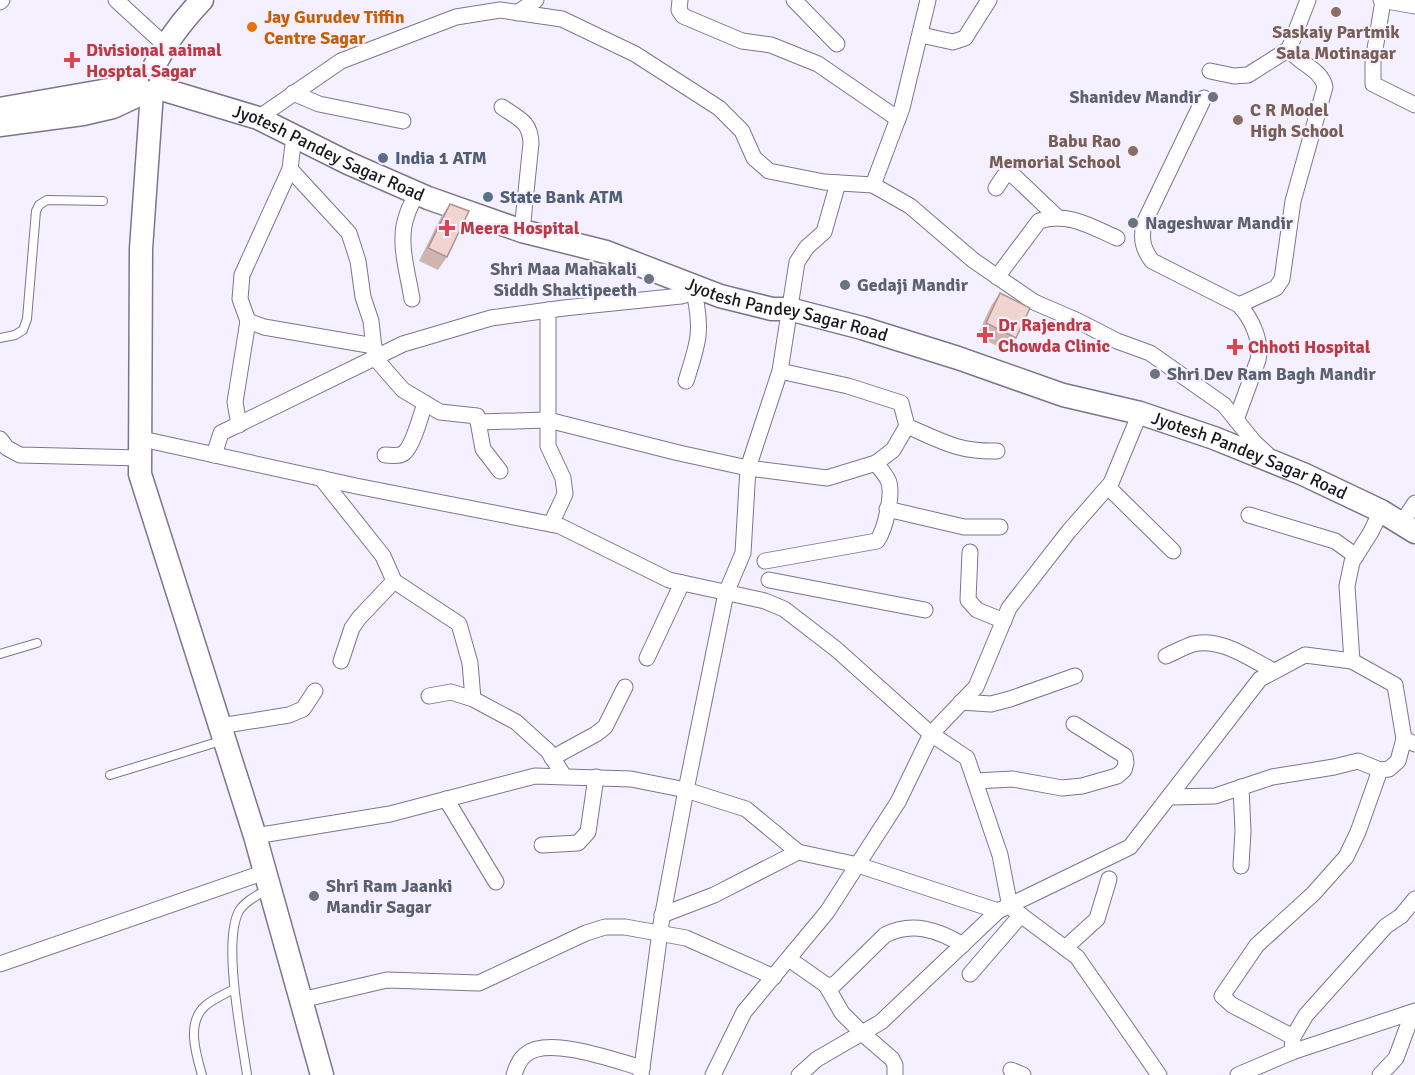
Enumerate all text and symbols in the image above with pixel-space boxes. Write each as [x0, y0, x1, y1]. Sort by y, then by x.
marker: Saskaiy Partmik Sala Motinagar [1329, 5, 1343, 19]
place label: Jay Gurudev Tiffin Centre Sagar [264, 6, 405, 49]
marker: Jay Gurudev Tiffin Centre Sagar [245, 20, 259, 34]
place label: Saskaiy Partmik Sala Motinagar [1272, 21, 1400, 64]
place label: Divisional aaimal Hosptal Sagar [86, 39, 222, 82]
marker: Divisional aaimal Hosptal Sagar [63, 51, 81, 69]
place label: Shanidev Mandir [1069, 86, 1202, 108]
marker: Shanidev Mandir [1206, 90, 1220, 104]
place label: C R Model High School [1250, 99, 1344, 142]
street label: Jyotesh Pandey Sagar Road [230, 100, 428, 206]
marker: C R Model High School [1231, 113, 1245, 127]
place label: Babu Rao Memorial School [989, 130, 1121, 173]
marker: Babu Rao Memorial School [1126, 144, 1140, 158]
place label: India 1 ATM [395, 147, 487, 169]
marker: India 1 ATM [376, 151, 390, 165]
place label: State Bank ATM [500, 186, 623, 208]
marker: State Bank ATM [481, 190, 495, 204]
place label: Nageshwar Mandir [1145, 212, 1294, 234]
marker: Nageshwar Mandir [1126, 216, 1140, 230]
place label: Meera Hospital [460, 217, 580, 239]
marker: Meera Hospital [438, 219, 456, 237]
place label: Shri Maa Mahakali Siddh Shaktipeeth [490, 258, 637, 301]
marker: Shri Maa Mahakali Siddh Shaktipeeth [642, 272, 656, 286]
street label: Jyotesh Pandey Sagar Road [682, 273, 891, 346]
place label: Gedaji Mandir [857, 274, 969, 296]
marker: Gedaji Mandir [838, 278, 852, 292]
place label: Dr Rajendra Chowda Clinic [998, 314, 1111, 357]
marker: Dr Rajendra Chowda Clinic [976, 326, 994, 344]
place label: Chhoti Hospital [1248, 336, 1371, 358]
marker: Chhoti Hospital [1226, 338, 1244, 356]
place label: Shri Dev Ram Bagh Mandir [1167, 363, 1376, 385]
marker: Shri Dev Ram Bagh Mandir [1148, 367, 1162, 381]
street label: Jyotesh Pandey Sagar Road [1149, 407, 1351, 504]
place label: Shri Ram Jaanki Mandir Sagar [326, 875, 452, 918]
marker: Shri Ram Jaanki Mandir Sagar [307, 889, 321, 903]

